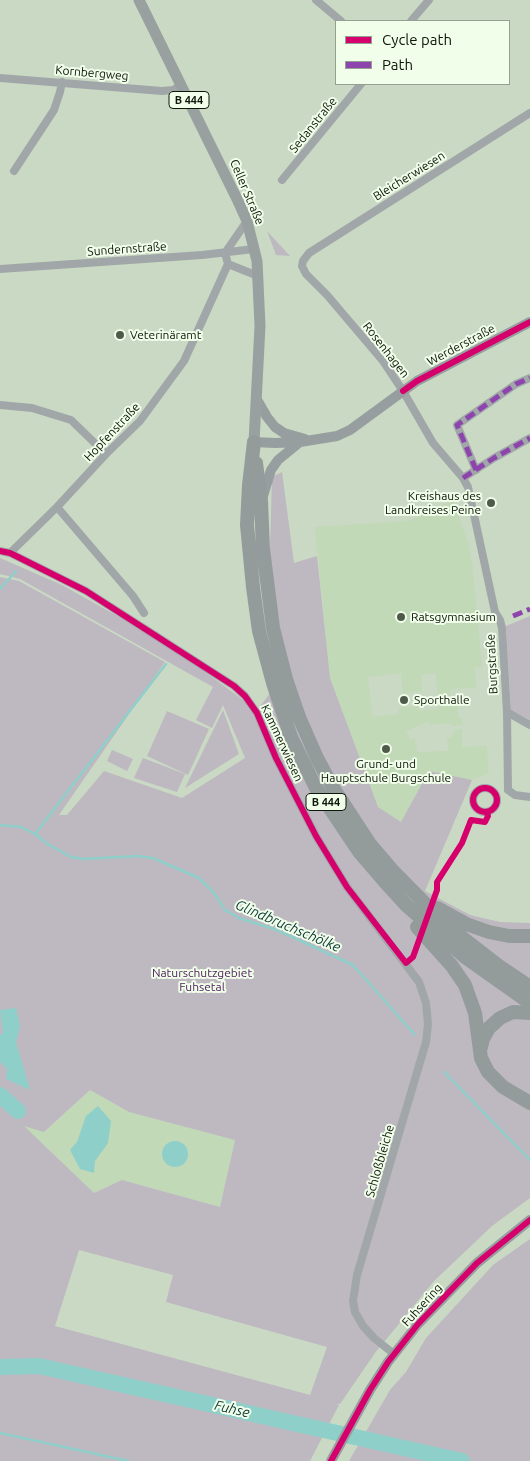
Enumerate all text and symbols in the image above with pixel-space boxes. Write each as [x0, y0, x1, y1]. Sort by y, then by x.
legend [335, 20, 510, 85]
text: Cycle path [382, 31, 452, 48]
text: Path [382, 56, 413, 73]
street label: Kornbergweg [55, 63, 129, 83]
road number: B 444 [169, 92, 209, 108]
street label: Sedanstraße [286, 94, 340, 156]
street label: Bleicherwiesen [371, 148, 447, 204]
street label: Celler Straße [227, 157, 267, 227]
street label: Sundernstraße [87, 239, 167, 259]
street label: Rosenhagen [360, 319, 412, 381]
street label: Werderstraße [425, 321, 497, 369]
place label: Veterinäramt [130, 328, 201, 342]
marker: Veterinäramt [114, 329, 126, 341]
street label: Hopfenstraße [81, 400, 143, 464]
place label: Kreishaus des Landkreises Peine [385, 489, 481, 517]
marker: Kreishaus des Landkreises Peine [485, 497, 497, 509]
place label: Ratsgymnasium [411, 610, 496, 624]
marker: Ratsgymnasium [395, 611, 407, 623]
street label: Burgstraße [483, 633, 501, 695]
place label: Sporthalle [414, 693, 470, 707]
marker: Sporthalle [398, 694, 410, 706]
street label: Kammerwiesen [258, 702, 306, 784]
marker: Grund- und Hauptschule Burgschule [380, 743, 392, 755]
place label: Grund- und Hauptschule Burgschule [321, 757, 451, 785]
road number: B 444 [306, 794, 346, 810]
water label: Glindbruchschölke [233, 896, 343, 956]
park label: Naturschutzgebiet Fuhsetal [152, 966, 252, 994]
street label: Schloßbleiche [363, 1123, 397, 1199]
street label: Fuhsering [399, 1281, 445, 1329]
water label: Fuhse [213, 1397, 251, 1421]

